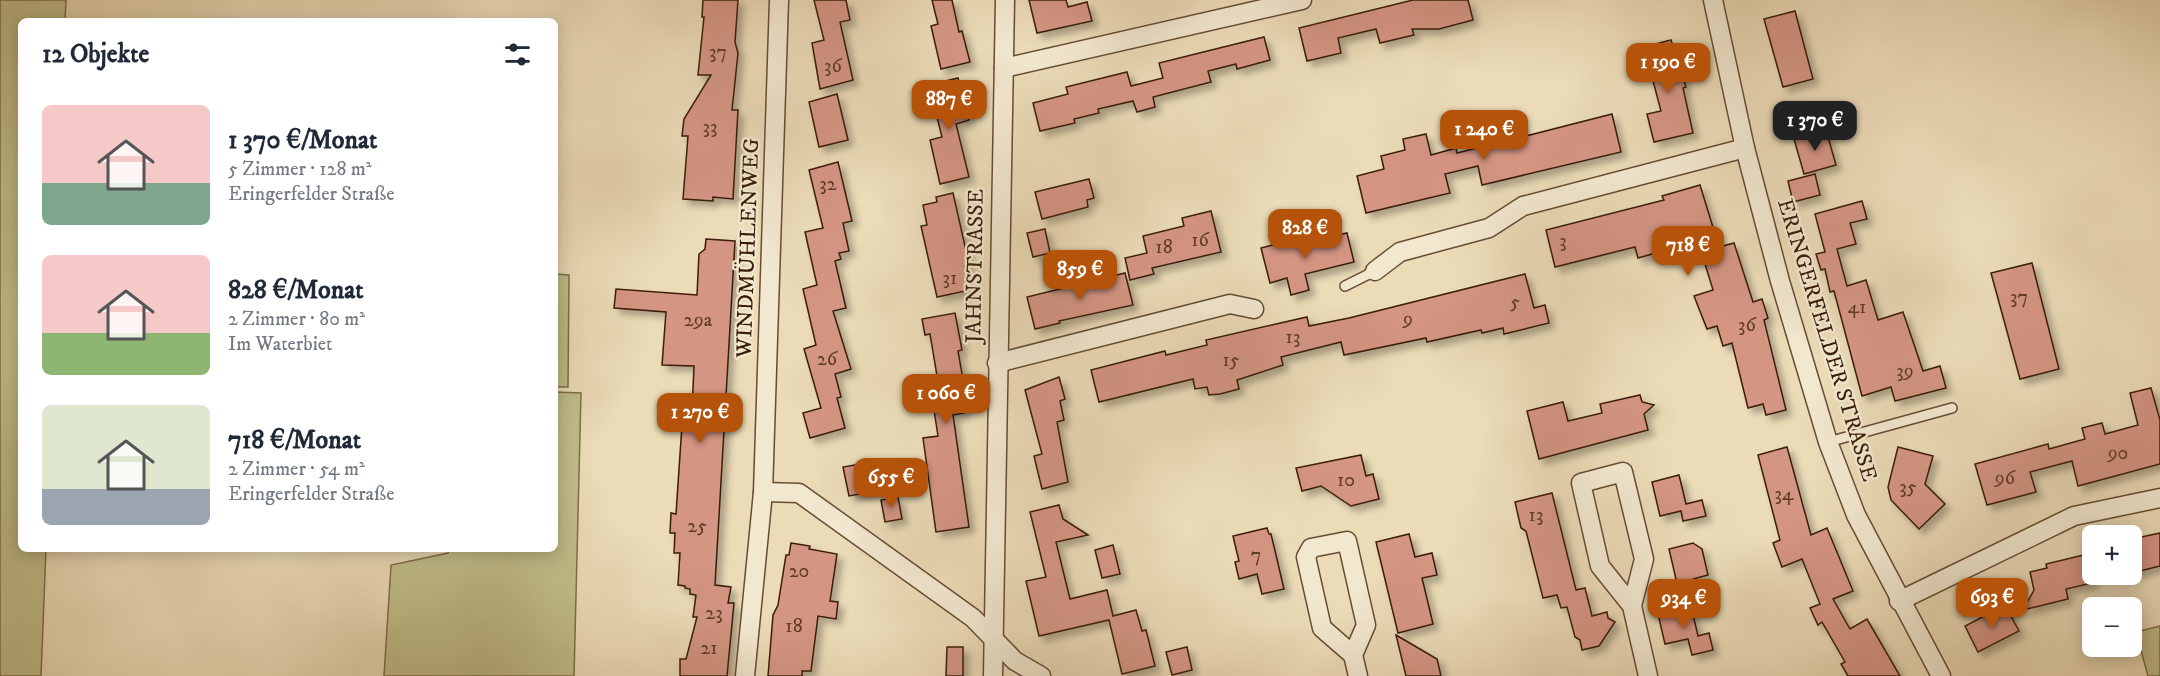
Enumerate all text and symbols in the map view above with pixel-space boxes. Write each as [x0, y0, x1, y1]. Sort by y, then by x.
text: 12 Objekte [42, 38, 149, 71]
icon: filters [501, 38, 534, 71]
house number: 37 [709, 40, 727, 65]
pin: 1 190 € [1613, 43, 1723, 94]
text: 1 190 € [1640, 50, 1696, 75]
house number: 36 [824, 54, 843, 79]
pin: 887 € [907, 80, 991, 131]
text: 887 € [926, 87, 972, 112]
pin: 1 370 € [1760, 101, 1870, 152]
text: 1 370 € [1787, 108, 1843, 133]
pin: 1 240 € [1429, 110, 1539, 161]
house number: 33 [703, 115, 717, 140]
text: 1 240 € [1454, 117, 1514, 142]
text: 1 370 €/Monat [228, 124, 377, 157]
icon: home [90, 129, 162, 201]
street label: WINDMÜHLENWEG [731, 138, 765, 359]
text: 5 Zimmer · 128 m² [228, 157, 372, 182]
house number: 32 [819, 172, 837, 197]
text: Eringerfelder Straße [228, 182, 394, 207]
street label: JAHNSTRASSE [960, 189, 990, 345]
street label: ERINGERFELDER STRASSE [1771, 195, 1883, 485]
pin: 828 € [1263, 209, 1347, 260]
text: 828 € [1282, 216, 1328, 241]
pin: 718 € [1646, 226, 1730, 277]
house number: 16 [1191, 228, 1209, 253]
house number: 3 [1559, 229, 1567, 254]
text: 718 € [1666, 233, 1710, 258]
house number: 18 [1155, 235, 1173, 260]
pin: 859 € [1038, 250, 1122, 301]
text: 859 € [1057, 257, 1103, 282]
house number: 31 [943, 266, 957, 291]
text: 828 €/Monat [228, 274, 364, 307]
icon: home [90, 279, 162, 351]
house number: 37 [2010, 285, 2028, 310]
house number: 5 [1510, 290, 1520, 315]
house number: 41 [1848, 295, 1866, 320]
text: 2 Zimmer · 80 m² [228, 307, 365, 332]
house number: 9 [1402, 307, 1413, 332]
house number: 29a [684, 308, 713, 333]
house number: 36 [1738, 313, 1757, 338]
house number: 13 [1286, 325, 1300, 350]
text: Im Waterbiet [228, 332, 333, 357]
house number: 26 [817, 347, 838, 372]
house number: 15 [1222, 348, 1240, 373]
house number: 39 [1896, 359, 1914, 384]
pin: 1 060 € [891, 374, 1001, 425]
text: 1 060 € [916, 381, 976, 406]
pin: 1 270 € [645, 393, 755, 444]
text: 1 270 € [671, 400, 729, 425]
text: 718 €/Monat [228, 424, 361, 457]
icon: home [90, 429, 162, 501]
house number: 90 [2107, 441, 2128, 466]
text: 2 Zimmer · 54 m² [228, 457, 365, 482]
pin: 655 € [849, 458, 933, 509]
text: 655 € [868, 465, 914, 490]
house number: 96 [1994, 466, 2016, 491]
house number: 10 [1337, 468, 1355, 493]
house number: 35 [1899, 475, 1917, 500]
text: Eringerfelder Straße [228, 482, 394, 507]
house number: 34 [1775, 482, 1794, 507]
house number: 13 [1529, 503, 1543, 528]
house number: 25 [687, 514, 707, 539]
map controls [2082, 525, 2142, 657]
button: + [2082, 525, 2142, 585]
house number: 7 [1251, 543, 1261, 568]
house number: 20 [789, 559, 809, 584]
pin: 693 € [1950, 578, 2034, 629]
pin: 934 € [1642, 579, 1726, 630]
text: 693 € [1970, 585, 2014, 610]
text: 934 € [1662, 586, 1706, 611]
button: − [2082, 597, 2142, 657]
house number: 23 [705, 601, 723, 626]
house number: 18 [785, 614, 803, 639]
house number: 21 [700, 636, 718, 661]

